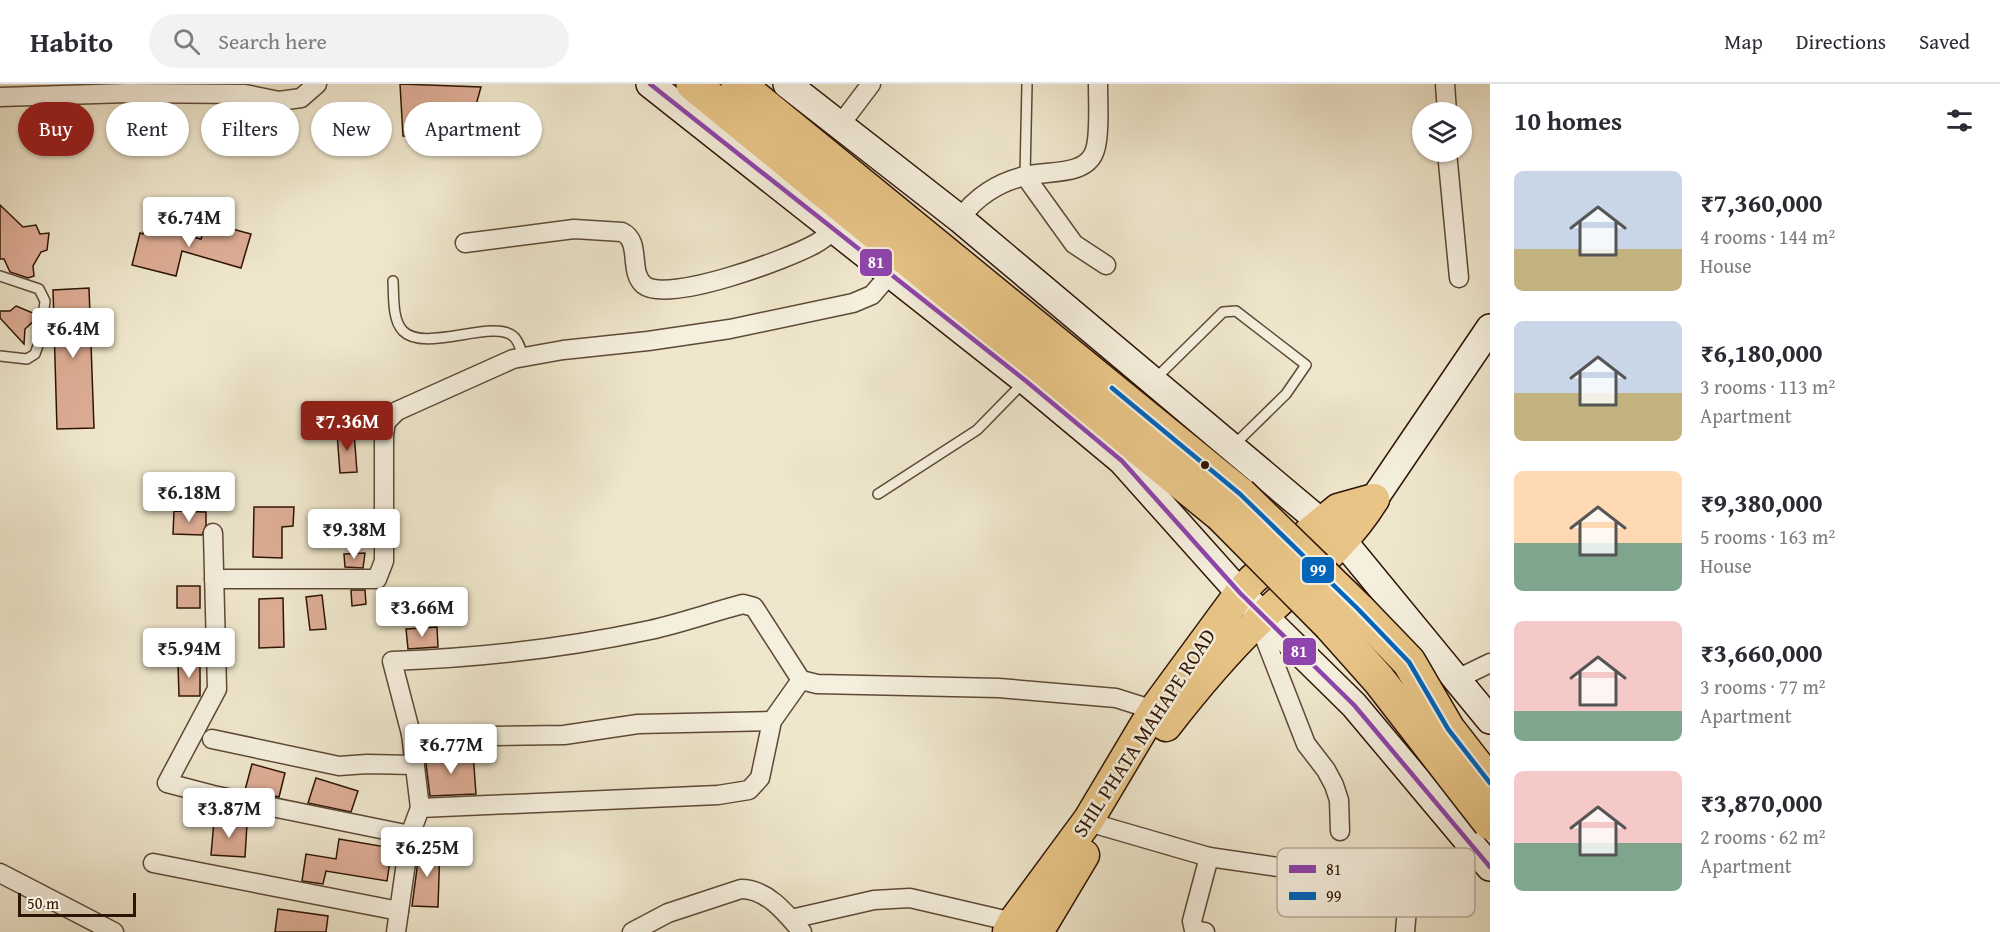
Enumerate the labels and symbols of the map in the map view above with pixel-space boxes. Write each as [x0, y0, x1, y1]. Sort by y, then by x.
pin: ₹6.74M [140, 197, 238, 248]
line badge: 81 [859, 248, 893, 277]
text: 81 [868, 250, 884, 274]
pin: ₹6.4M [31, 308, 115, 359]
pin: ₹7.36M [298, 401, 396, 452]
unlabelled marker [1199, 459, 1211, 471]
pin: ₹6.18M [140, 472, 238, 523]
pin: ₹9.38M [305, 509, 403, 560]
line badge: 99 [1301, 556, 1335, 584]
text: 99 [1310, 558, 1326, 582]
pin: ₹3.66M [373, 587, 471, 638]
street label: SHIL PHATA MAHAPE ROAD [1064, 622, 1223, 843]
pin: ₹5.94M [140, 628, 238, 679]
line badge: 81 [1282, 637, 1317, 666]
text: 81 [1291, 639, 1307, 663]
pin: ₹6.77M [402, 724, 500, 775]
pin: ₹3.87M [180, 788, 278, 839]
pin: ₹6.25M [378, 827, 476, 878]
legend [1277, 848, 1475, 917]
text: 81 [1326, 857, 1341, 881]
text: 99 [1326, 884, 1342, 908]
scale bar [18, 890, 136, 918]

